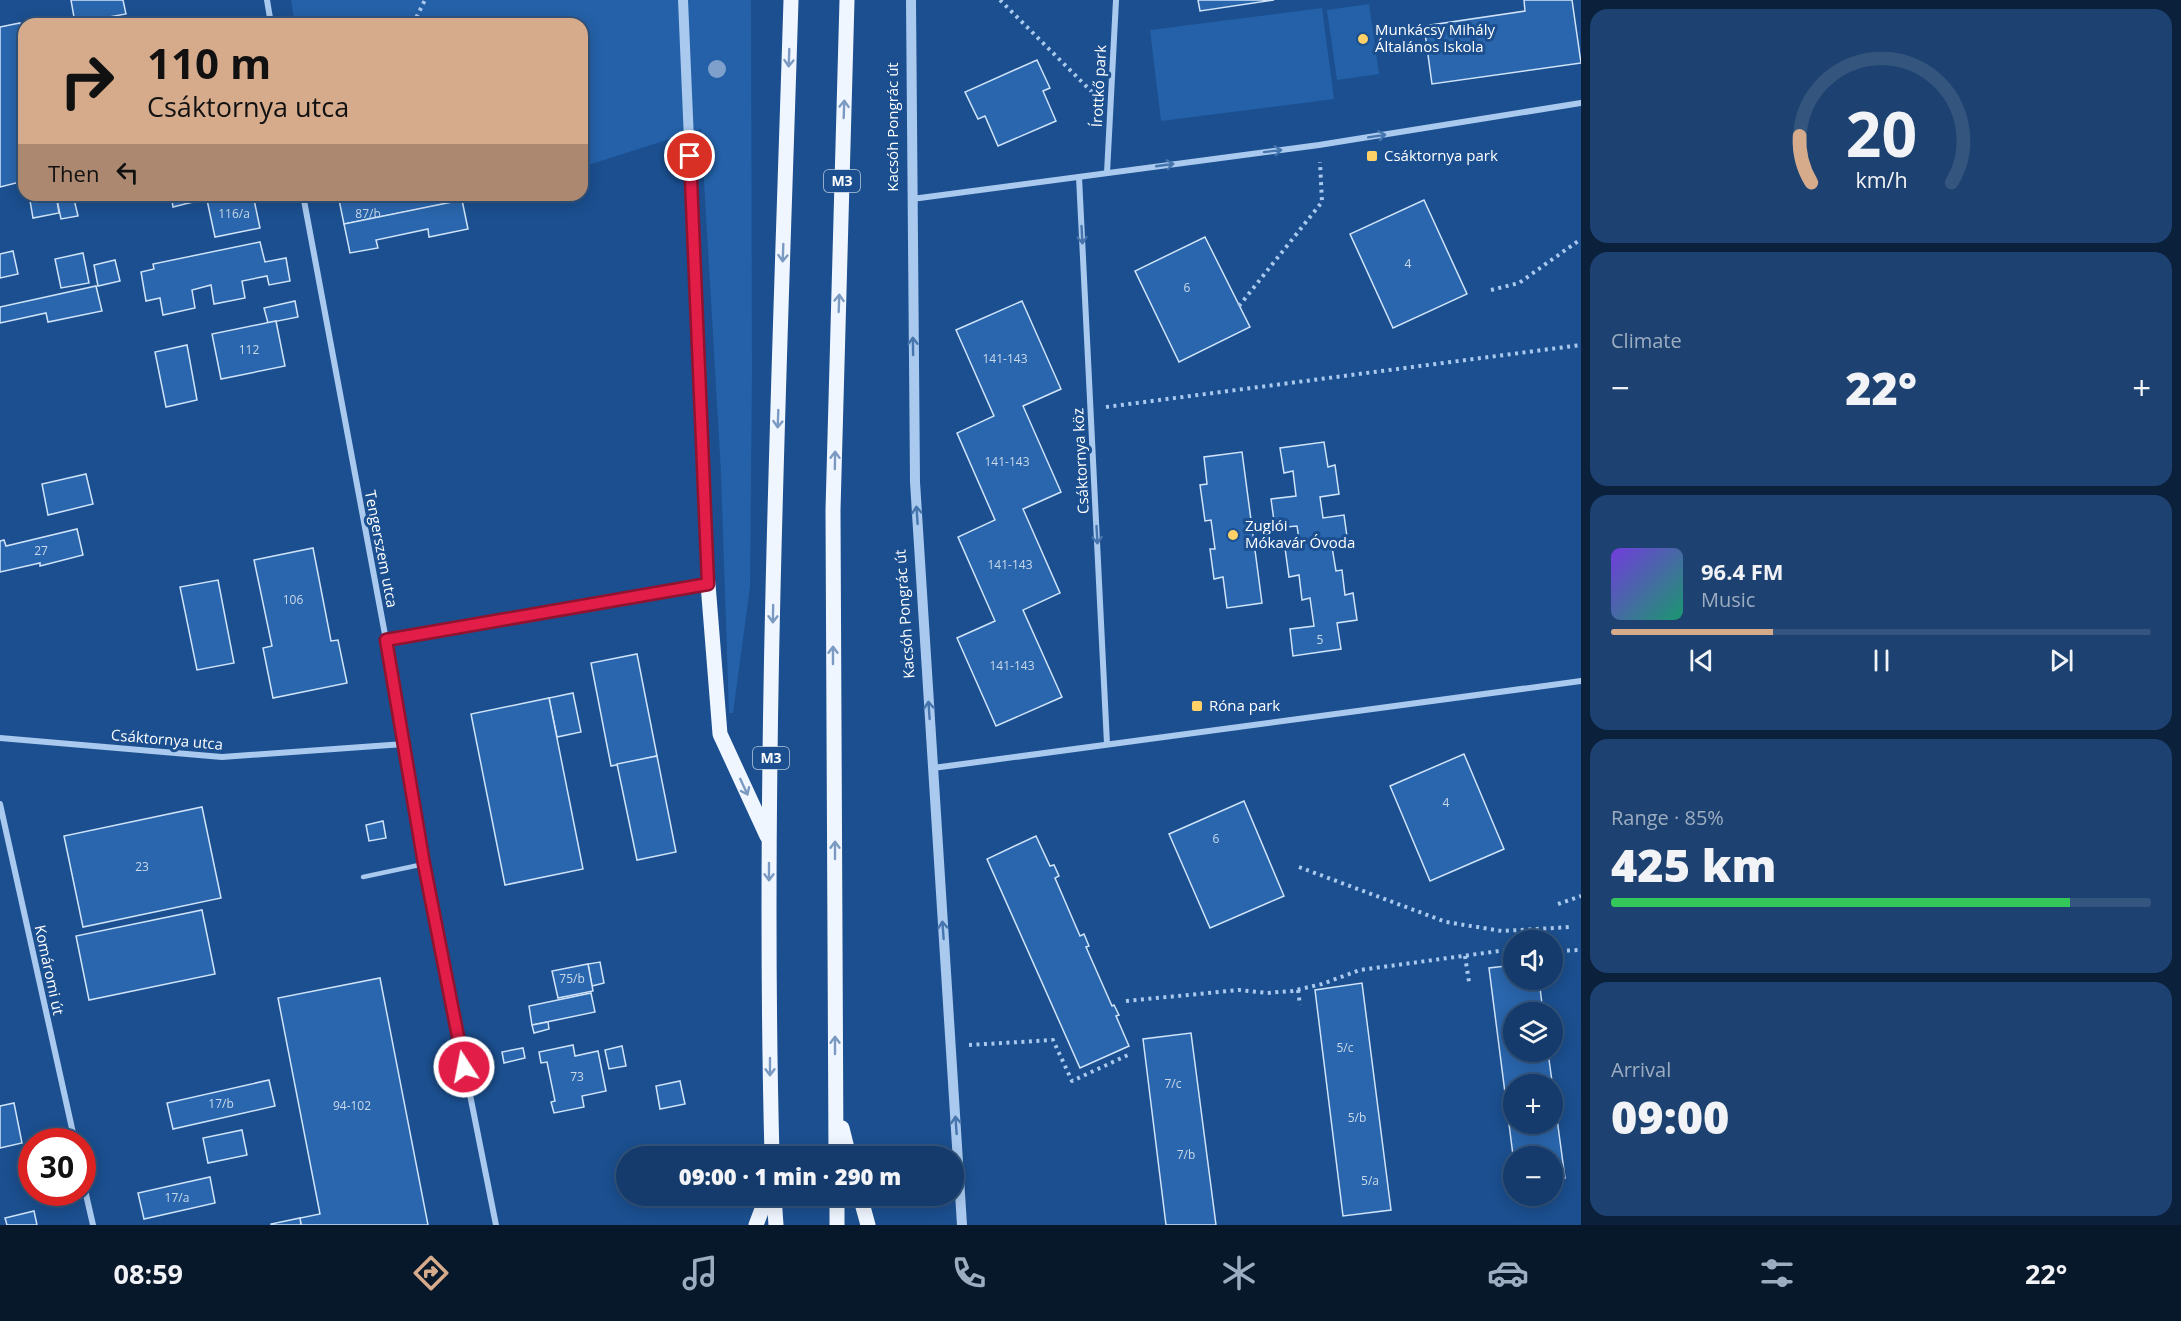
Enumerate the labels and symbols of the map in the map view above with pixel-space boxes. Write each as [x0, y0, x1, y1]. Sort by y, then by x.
place label: Munkácsy Mihály Általános Iskola [1375, 19, 1495, 56]
marker: Munkácsy Mihály Általános Iskola [1356, 32, 1370, 46]
street label: Írottkő park [1086, 44, 1110, 128]
one-way arrow [784, 48, 795, 68]
street label: Kacsóh Pongrác út [882, 62, 902, 192]
one-way arrow [838, 99, 850, 119]
pin [664, 130, 715, 181]
one-way arrow [1366, 130, 1386, 141]
one-way arrow [1262, 145, 1282, 156]
place label: Csáktornya park [1384, 145, 1498, 165]
marker: Csáktornya park [1365, 149, 1379, 163]
one-way arrow [1154, 160, 1174, 171]
road number: M3 [824, 170, 860, 192]
house number: 116/a [218, 205, 250, 222]
house number: 87/b [355, 205, 381, 222]
one-way arrow [1076, 225, 1087, 245]
one-way arrow [778, 243, 789, 263]
house number: 4 [1405, 255, 1412, 272]
house number: 6 [1184, 279, 1191, 296]
one-way arrow [833, 294, 844, 314]
one-way arrow [907, 336, 919, 356]
house number: 112 [239, 341, 259, 358]
house number: 141-143 [982, 350, 1028, 367]
one-way arrow [773, 408, 784, 428]
street label: Csáktornya köz [1067, 408, 1093, 515]
one-way arrow [829, 450, 840, 470]
house number: 141-143 [984, 453, 1030, 470]
street label: Tengerszem utca [361, 488, 403, 609]
one-way arrow [912, 505, 923, 525]
place label: Zuglói Mókavár Óvoda [1245, 515, 1355, 552]
one-way arrow [1091, 524, 1102, 544]
marker: Zuglói Mókavár Óvoda [1226, 528, 1240, 542]
house number: 27 [34, 542, 48, 559]
street label: Kacsóh Pongrác út [890, 549, 918, 679]
house number: 141-143 [987, 556, 1033, 573]
house number: 106 [283, 591, 303, 608]
one-way arrow [767, 603, 779, 623]
house number: 5 [1317, 631, 1324, 648]
one-way arrow [827, 645, 839, 665]
house number: 141-143 [989, 657, 1035, 674]
place label: Róna park [1209, 695, 1280, 715]
marker: Róna park [1190, 699, 1204, 713]
one-way arrow [924, 700, 935, 720]
street label: Csáktornya utca [110, 724, 224, 754]
road number: M3 [753, 747, 789, 769]
one-way arrow [739, 777, 750, 796]
house number: 4 [1443, 794, 1450, 811]
house number: 6 [1213, 830, 1220, 847]
one-way arrow [829, 840, 841, 860]
house number: 23 [135, 858, 149, 875]
one-way arrow [763, 861, 775, 881]
one-way arrow [938, 921, 949, 941]
street label: Komáromi út [31, 923, 69, 1017]
house number: 75/b [559, 970, 585, 987]
position arrow [432, 1035, 496, 1099]
one-way arrow [829, 1035, 841, 1055]
house number: 5/c [1336, 1039, 1354, 1056]
one-way arrow [764, 1056, 776, 1076]
house number: 73 [570, 1068, 584, 1085]
house number: 7/c [1164, 1075, 1182, 1092]
house number: 17/b [208, 1095, 234, 1112]
house number: 94-102 [333, 1097, 371, 1114]
house number: 5/b [1348, 1109, 1366, 1126]
one-way arrow [950, 1115, 961, 1135]
speed limit sign: 30 [18, 1128, 96, 1206]
house number: 7/b [1177, 1146, 1195, 1163]
house number: 5/a [1361, 1172, 1379, 1189]
house number: 17/a [165, 1189, 189, 1206]

